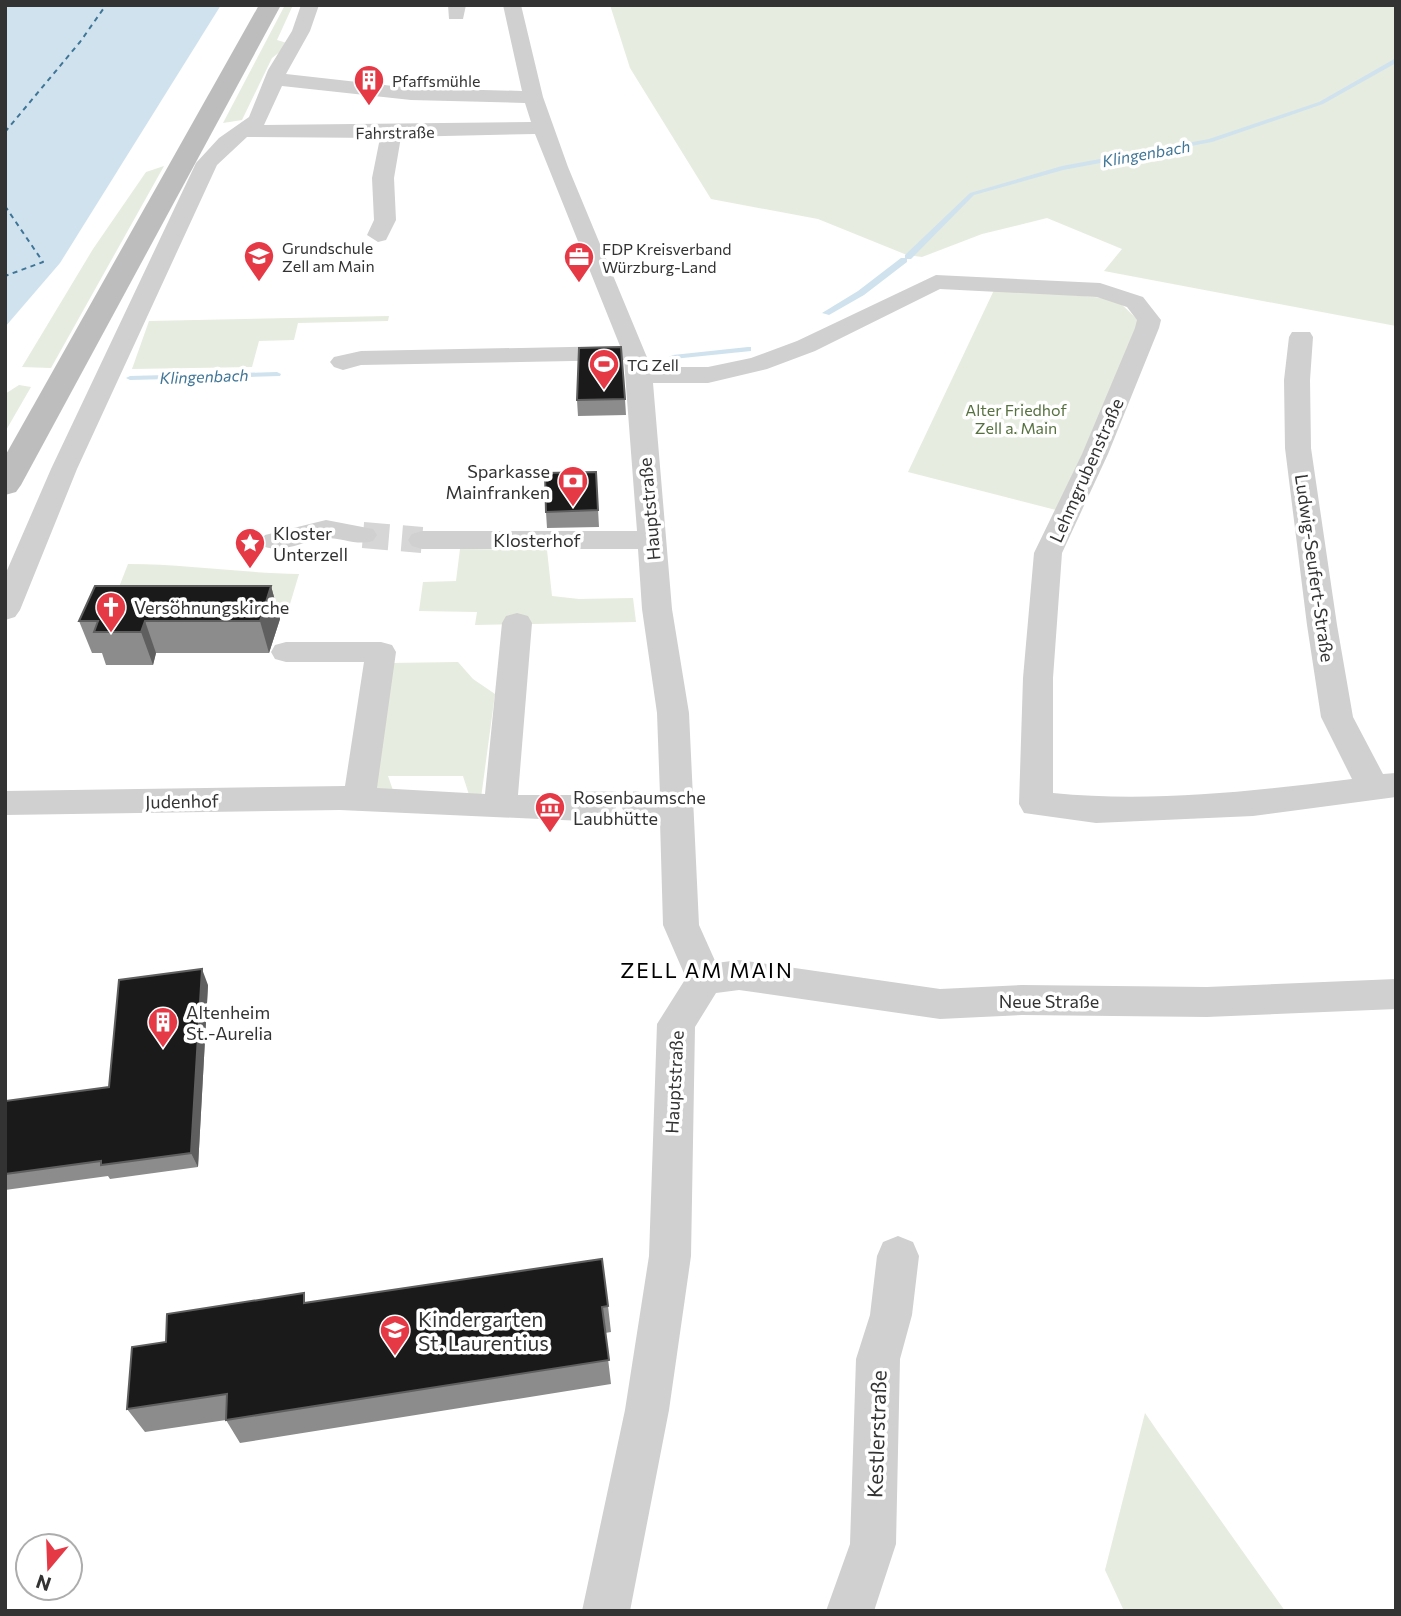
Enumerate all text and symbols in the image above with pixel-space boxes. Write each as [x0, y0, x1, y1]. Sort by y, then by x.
building icon: Pfaffsmühle [352, 63, 386, 107]
place label: Pfaffsmühle [392, 71, 480, 90]
street label: Fahrstraße [355, 122, 435, 142]
water label: Klingenbach [1100, 136, 1192, 170]
place label: Grundschule Zell am Main [282, 238, 375, 275]
school or university icon: Grundschule Zell am Main [242, 239, 276, 283]
place label: FDP Kreisverband Würzburg-Land [602, 239, 732, 276]
office icon: FDP Kreisverband Würzburg-Land [562, 240, 596, 284]
sports icon: TG Zell [587, 347, 621, 391]
place label: TG Zell [627, 355, 679, 374]
water label: Klingenbach [159, 365, 249, 387]
street label: Lehmgrubenstraße [1044, 394, 1128, 546]
park label: Alter Friedhof Zell a. Main [965, 400, 1067, 437]
street label: Hauptstraße [634, 457, 664, 561]
place label: Sparkasse Mainfranken [446, 460, 550, 503]
bank icon: Sparkasse Mainfranken [556, 464, 590, 508]
street label: Ludwig-Seufert-Straße [1291, 472, 1339, 664]
place label: Kloster Unterzell [273, 522, 348, 565]
place icon: Kloster Unterzell [233, 526, 267, 570]
street label: Klosterhof [493, 529, 582, 551]
church icon: Versöhnungskirche [94, 590, 128, 634]
place label: Versöhnungskirche [134, 596, 289, 618]
place label: Rosenbaumsche Laubhütte [573, 786, 706, 829]
street label: Judenhof [145, 789, 220, 813]
museum icon: Rosenbaumsche Laubhütte [533, 790, 567, 834]
district label: ZELL AM MAIN [620, 957, 794, 982]
street label: Neue Straße [999, 990, 1099, 1012]
place label: Altenheim St.-Aurelia [186, 1001, 273, 1044]
building icon: Altenheim St.-Aurelia [146, 1005, 180, 1049]
street label: Hauptstraße [660, 1030, 688, 1134]
place label: Kindergarten St. Laurentius [418, 1306, 549, 1355]
school or university icon: Kindergarten St. Laurentius [378, 1313, 412, 1357]
street label: Kestlerstraße [861, 1370, 891, 1498]
north arrow [14, 1532, 84, 1602]
text: N [33, 1570, 54, 1597]

